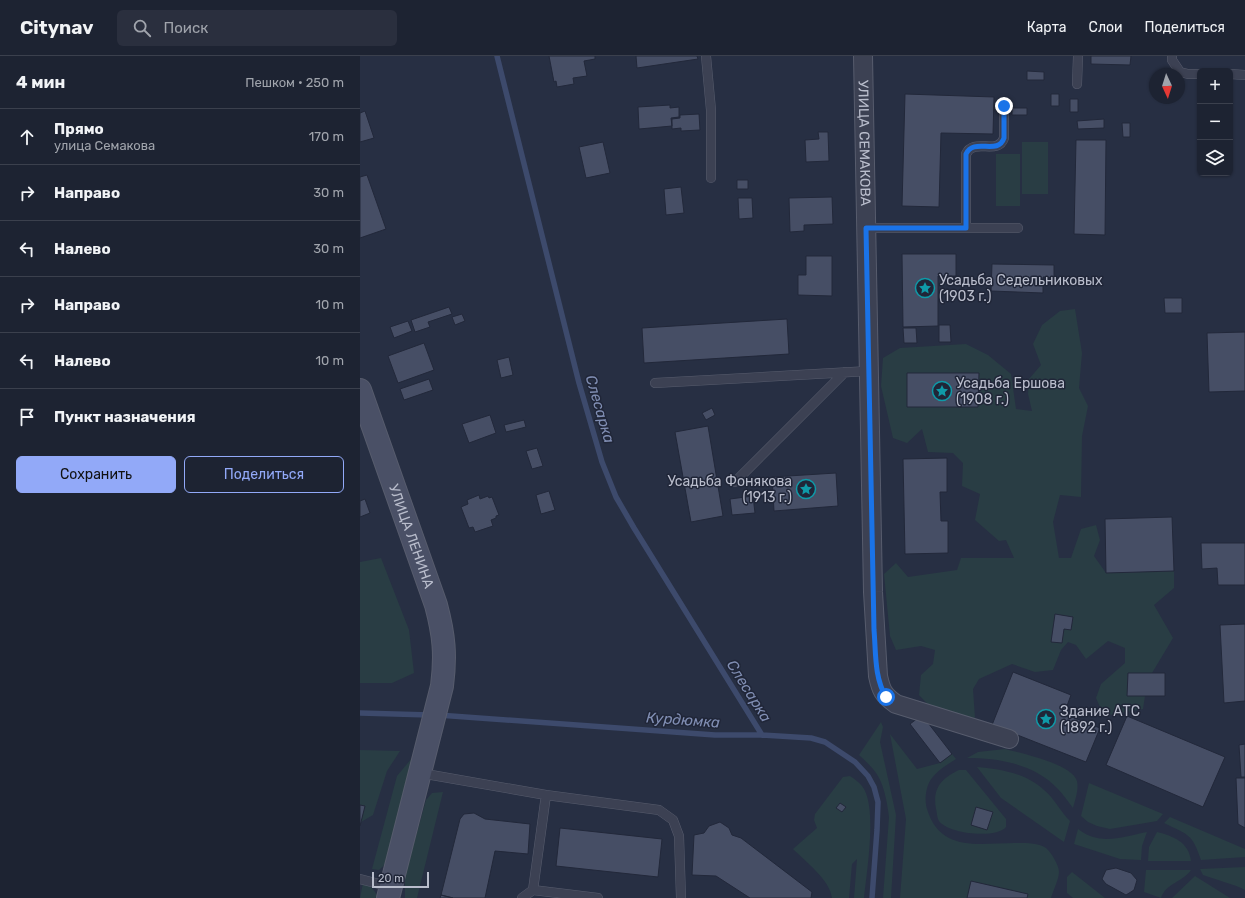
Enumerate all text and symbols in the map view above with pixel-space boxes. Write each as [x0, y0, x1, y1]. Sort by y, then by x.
search box [117, 10, 397, 46]
text: Citynav [20, 16, 93, 39]
icon: search [131, 17, 153, 39]
text: Поиск [163, 19, 208, 37]
text: Карта [1027, 19, 1067, 36]
text: Слои [1089, 19, 1123, 36]
text: Поделиться [1145, 19, 1225, 36]
north arrow [1149, 68, 1185, 104]
map controls [1197, 68, 1233, 176]
button: + [1197, 68, 1233, 104]
text: 4 мин [16, 72, 65, 92]
text: Пешком · 250 m [245, 75, 344, 90]
street label: УЛИЦА СЕМАКОВА [855, 80, 874, 207]
route end [995, 97, 1013, 115]
button: − [1197, 104, 1233, 140]
text: Прямо [54, 120, 104, 138]
icon: ahead [16, 126, 38, 148]
text: 170 m [309, 129, 344, 144]
text: улица Семакова [54, 138, 155, 153]
button: layers [1197, 140, 1233, 176]
icon: right [16, 182, 38, 204]
text: Направо [54, 184, 120, 202]
text: 30 m [313, 185, 344, 200]
icon: left [16, 238, 38, 260]
text: Налево [54, 240, 111, 258]
text: 30 m [313, 241, 344, 256]
place label: Усадьба Седельниковых (1903 г.) [939, 272, 1103, 305]
place icon: Усадьба Седельниковых (1903 г.) [914, 277, 936, 299]
icon: right [16, 294, 38, 316]
text: Направо [54, 296, 120, 314]
text: 10 m [315, 297, 344, 312]
icon: left [16, 350, 38, 372]
text: Налево [54, 352, 111, 370]
text: 10 m [315, 353, 344, 368]
water label: Слесарка [582, 373, 618, 445]
place label: Усадьба Ершова (1908 г.) [956, 375, 1065, 408]
place icon: Усадьба Ершова (1908 г.) [931, 380, 953, 402]
icon: arrive [16, 406, 38, 428]
text: Пункт назначения [54, 408, 196, 426]
button: Сохранить [16, 456, 176, 493]
button: Поделиться [184, 456, 344, 493]
place label: Усадьба Фонякова (1913 г.) [668, 473, 792, 506]
place icon: Усадьба Фонякова (1913 г.) [795, 478, 817, 500]
street label: УЛИЦА ЛЕНИНА [385, 482, 438, 591]
water label: Слесарка [723, 657, 775, 726]
route start [877, 688, 895, 706]
place label: Здание АТС (1892 г.) [1060, 703, 1140, 736]
water label: Курдюмка [645, 708, 721, 732]
place icon: Здание АТС (1892 г.) [1035, 708, 1057, 730]
scale bar [372, 870, 429, 889]
text: 20 m [378, 872, 404, 885]

